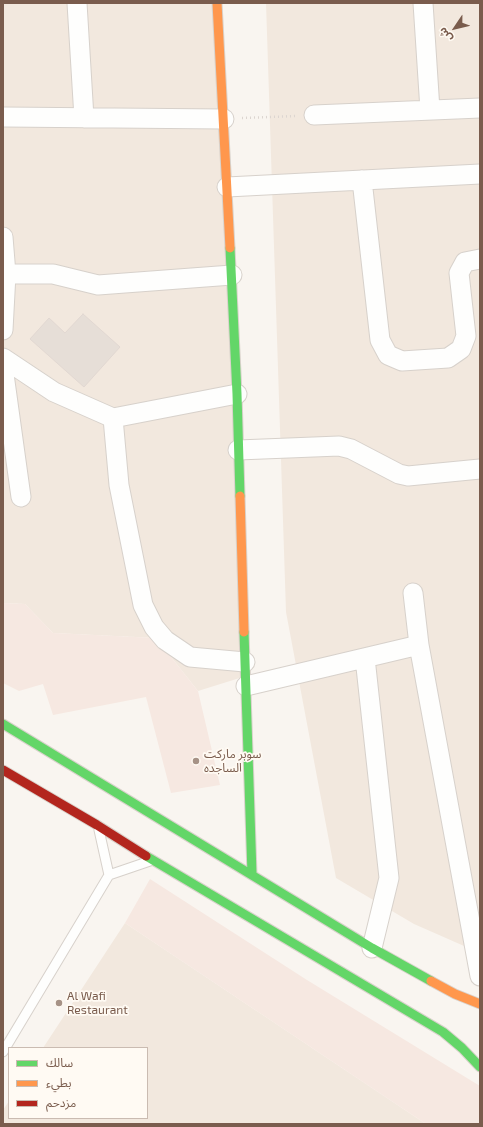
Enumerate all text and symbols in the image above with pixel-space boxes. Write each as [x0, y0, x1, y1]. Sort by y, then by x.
north arrow [435, 8, 475, 48]
text: ش [435, 25, 454, 45]
place label: سوبر ماركت الساجده [204, 747, 262, 775]
marker: سوبر ماركت الساجده [191, 756, 201, 766]
place label: Al Wafi Restaurant [67, 989, 128, 1017]
marker: Al Wafi Restaurant [54, 998, 64, 1008]
legend [8, 1047, 148, 1119]
text: سالك [46, 1055, 73, 1069]
text: بطيء [46, 1075, 72, 1089]
text: مزدحم [46, 1095, 76, 1109]

